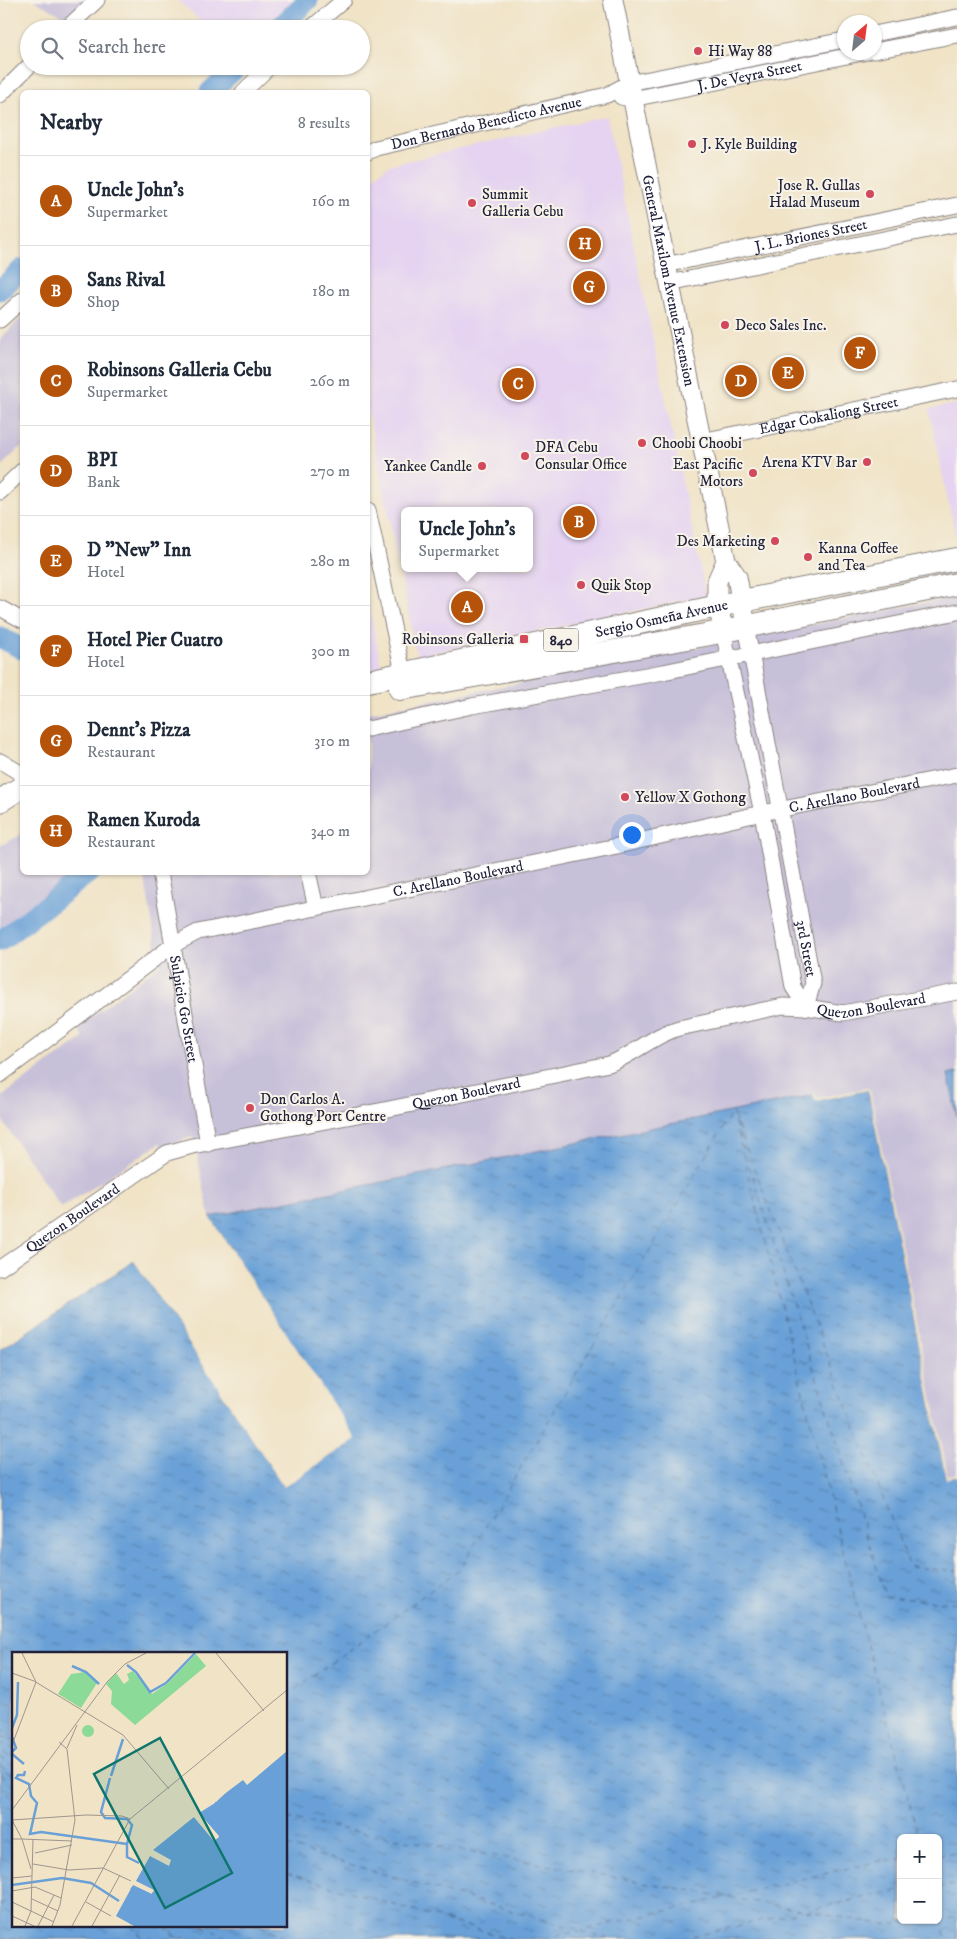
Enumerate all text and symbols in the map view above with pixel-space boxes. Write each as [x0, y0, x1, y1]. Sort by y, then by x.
north arrow [837, 15, 882, 60]
search box [20, 20, 370, 75]
icon: search [38, 34, 66, 62]
text: Search here [78, 36, 166, 59]
place label: Hi Way 88 [708, 42, 772, 61]
marker: Hi Way 88 [692, 45, 704, 57]
street label: J. De Veyra Street [694, 56, 804, 96]
street label: Don Bernardo Benedicto Avenue [389, 92, 583, 154]
text: Nearby [40, 110, 102, 136]
text: 8 results [298, 113, 350, 133]
place label: J. Kyle Building [700, 135, 797, 154]
marker: J. Kyle Building [686, 138, 698, 150]
street label: General Maxilom Avenue Extension [638, 173, 699, 388]
place label: Jose R. Gullas Halad Museum [769, 176, 860, 212]
text: Uncle John's [87, 179, 184, 202]
place label: Summit Galleria Cebu [482, 185, 564, 221]
marker: Jose R. Gullas Halad Museum [864, 188, 876, 200]
text: A [51, 191, 61, 211]
text: 160 m [312, 191, 350, 211]
marker: Summit Galleria Cebu [466, 197, 478, 209]
text: Supermarket [87, 202, 168, 222]
street label: J. L. Briones Street [751, 215, 869, 257]
pin: H [569, 225, 601, 263]
pin: G [573, 268, 605, 306]
text: Sans Rival [87, 269, 165, 292]
text: B [51, 281, 61, 301]
text: 180 m [312, 281, 350, 301]
text: Shop [87, 292, 120, 312]
place label: Deco Sales Inc. [735, 316, 826, 335]
marker: Deco Sales Inc. [719, 319, 731, 331]
pin: F [844, 334, 876, 372]
pin: E [772, 354, 804, 392]
text: Robinsons Galleria Cebu [87, 359, 272, 382]
pin: D [725, 362, 757, 400]
pin: C [502, 365, 534, 403]
text: C [51, 371, 61, 391]
text: 260 m [310, 371, 350, 391]
text: Supermarket [87, 382, 168, 402]
street label: Edgar Cokaliong Street [757, 392, 900, 439]
place label: Choobi Choobi [652, 434, 742, 453]
marker: Choobi Choobi [636, 437, 648, 449]
place label: DFA Cebu Consular Office [535, 438, 627, 474]
text: BPI [87, 449, 118, 472]
marker: DFA Cebu Consular Office [519, 450, 531, 462]
place label: Arena KTV Bar [762, 453, 857, 472]
place label: East Pacific Motors [673, 455, 744, 491]
marker: Arena KTV Bar [861, 456, 873, 468]
place label: Yankee Candle [384, 457, 472, 476]
marker: Yankee Candle [476, 460, 488, 472]
text: D [50, 461, 62, 481]
text: 270 m [310, 461, 350, 481]
marker: East Pacific Motors [747, 467, 759, 479]
text: Bank [87, 472, 120, 492]
pin: B [563, 503, 595, 541]
popup [401, 507, 533, 572]
text: Uncle John's [419, 518, 515, 541]
place label: Des Marketing [676, 532, 766, 551]
marker: Des Marketing [769, 535, 781, 547]
text: D "New" Inn [87, 539, 191, 562]
place label: Kanna Coffee and Tea [818, 539, 898, 575]
text: Supermarket [419, 541, 499, 561]
text: E [50, 551, 62, 571]
text: 280 m [310, 551, 350, 571]
marker: Kanna Coffee and Tea [802, 551, 814, 563]
text: Hotel [87, 562, 125, 582]
place label: Quik Stop [591, 576, 652, 595]
marker: Quik Stop [575, 579, 587, 591]
pin: A [451, 588, 483, 626]
street label: Sergio Osmeña Avenue [593, 595, 730, 642]
road number: 840 [544, 628, 578, 652]
text: Hotel Pier Cuatro [87, 629, 223, 652]
place label: Robinsons Galleria [402, 630, 515, 649]
marker: Robinsons Galleria [518, 633, 530, 645]
text: F [51, 641, 61, 661]
text: 300 m [311, 641, 350, 661]
text: Hotel [87, 652, 125, 672]
text: Dennt's Pizza [87, 719, 190, 742]
text: G [50, 731, 62, 751]
text: 310 m [314, 731, 350, 751]
text: Restaurant [87, 742, 155, 762]
street label: C. Arellano Boulevard [787, 773, 922, 818]
place label: Yellow X Gothong [635, 788, 746, 807]
marker: Yellow X Gothong [619, 791, 631, 803]
text: Ramen Kuroda [87, 809, 200, 832]
text: H [49, 821, 63, 841]
text: 340 m [311, 821, 350, 841]
your location [619, 822, 645, 848]
text: Restaurant [87, 832, 155, 852]
street label: C. Arellano Boulevard [391, 856, 525, 902]
street label: 3rd Street [791, 919, 821, 979]
street label: Sulpicio Go Street [165, 954, 202, 1064]
street label: Quezon Boulevard [815, 989, 928, 1023]
street label: Quezon Boulevard [410, 1073, 523, 1114]
place label: Don Carlos A. Gothong Port Centre [260, 1090, 386, 1126]
marker: Don Carlos A. Gothong Port Centre [244, 1102, 256, 1114]
street label: Quezon Boulevard [22, 1179, 124, 1258]
inset map [12, 1652, 288, 1926]
map controls [897, 1834, 942, 1924]
button: + [897, 1834, 942, 1879]
button: − [897, 1879, 942, 1924]

